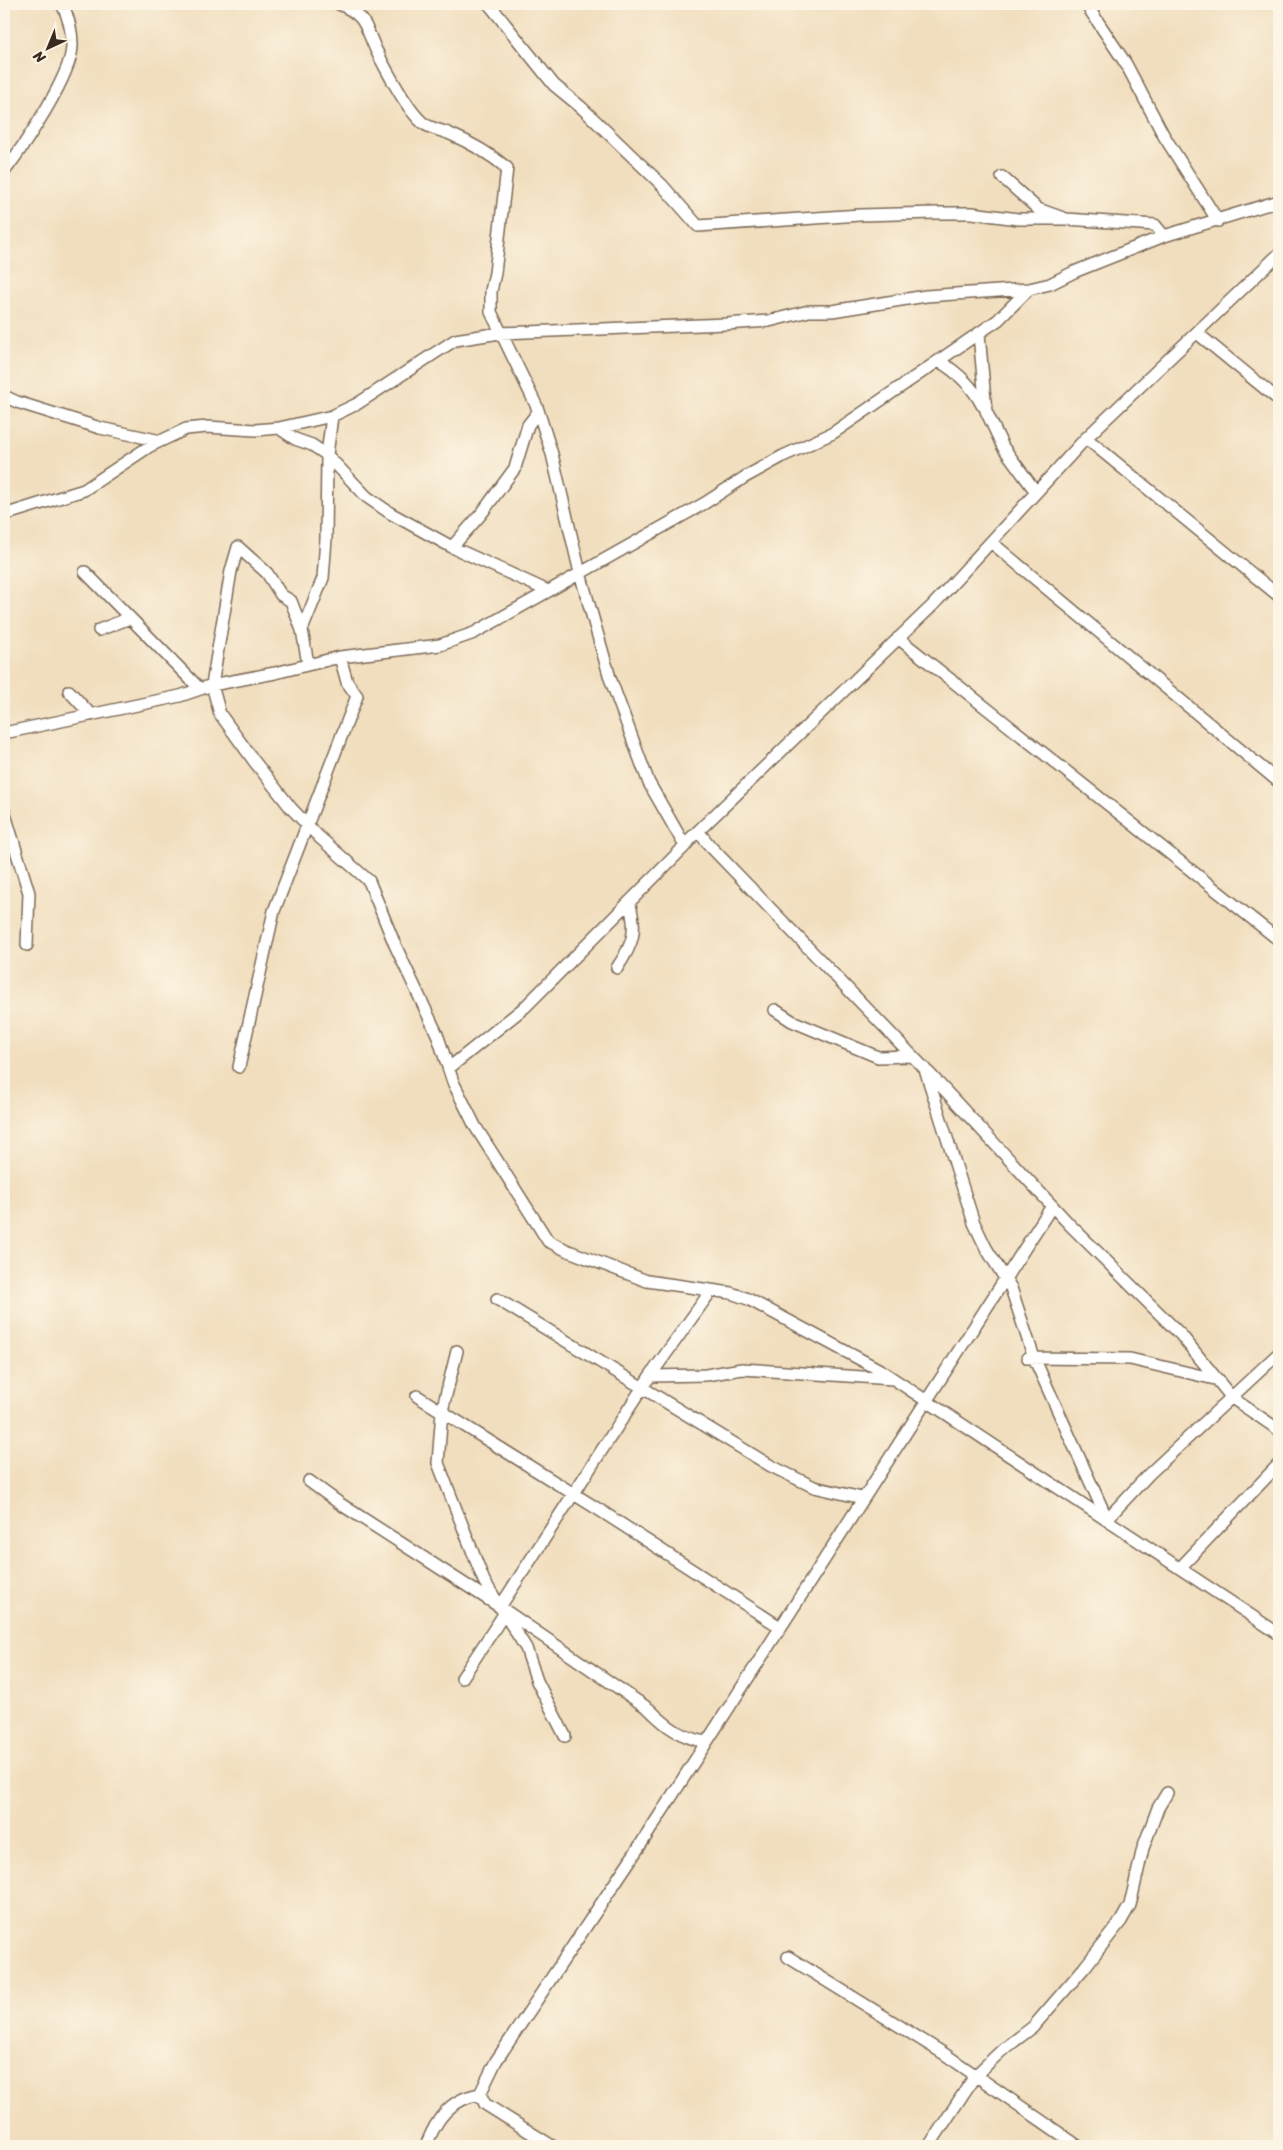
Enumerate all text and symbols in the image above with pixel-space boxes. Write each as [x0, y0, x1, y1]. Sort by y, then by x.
north arrow [22, 22, 72, 72]
text: N [27, 44, 52, 70]

